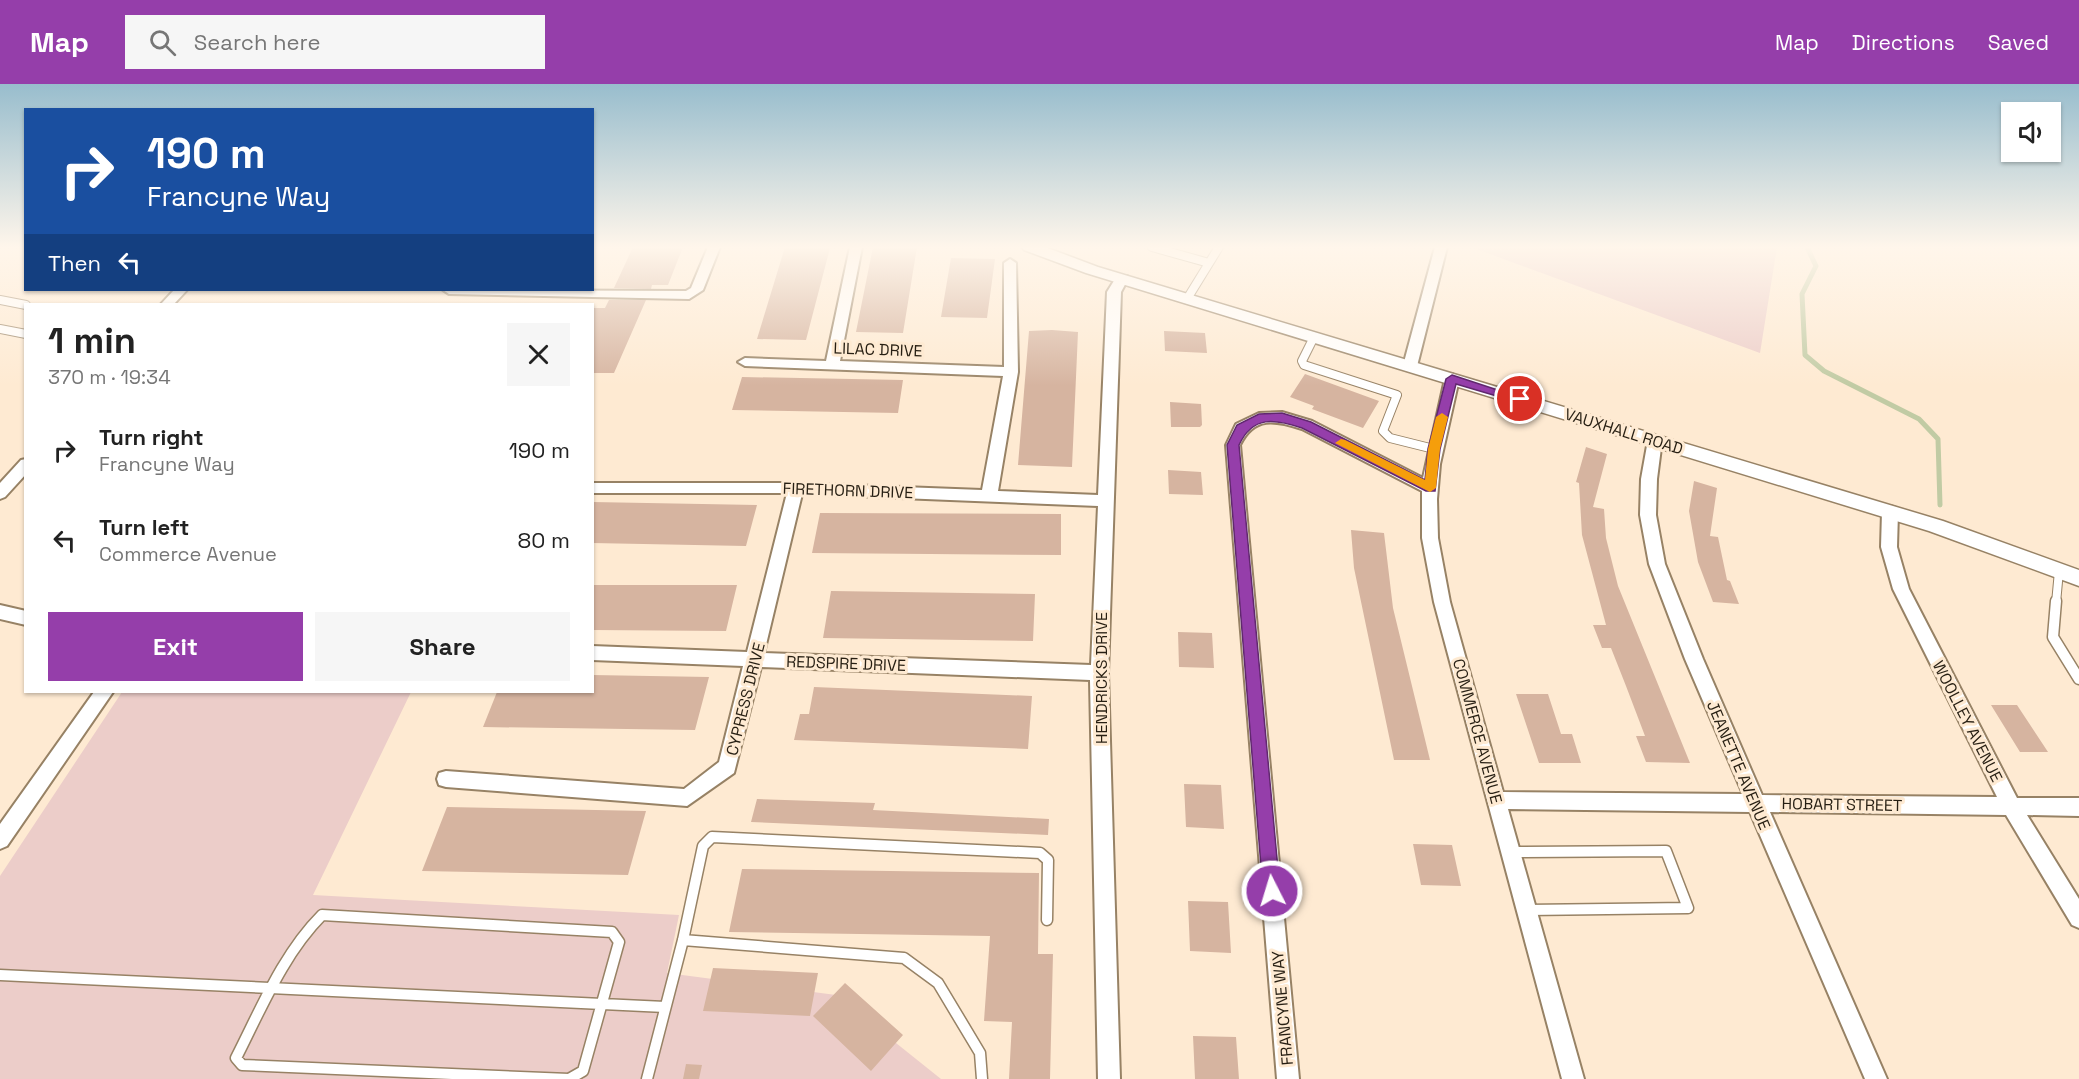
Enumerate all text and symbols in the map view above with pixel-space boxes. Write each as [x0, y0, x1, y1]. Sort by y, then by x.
search box [125, 15, 545, 69]
text: Map [30, 24, 89, 60]
icon: search [146, 26, 179, 59]
text: Search here [194, 28, 321, 56]
text: Map [1775, 29, 1819, 56]
text: Directions [1852, 29, 1955, 56]
text: Saved [1988, 29, 2049, 56]
map controls [2001, 102, 2061, 162]
button: sound [2001, 102, 2061, 162]
text: 190 m [147, 127, 266, 180]
icon: right [48, 132, 126, 210]
text: Francyne Way [147, 179, 330, 214]
icon: left [113, 246, 146, 279]
text: Then [48, 249, 101, 277]
text: 1 min [48, 318, 136, 364]
button: close [507, 323, 570, 386]
street label: LILAC DRIVE [833, 337, 923, 362]
text: 370 m · 19:34 [48, 364, 171, 390]
pin [1494, 373, 1545, 424]
icon: arrive [1503, 382, 1536, 415]
street label: VAUXHALL ROAD [1562, 403, 1686, 459]
text: Turn right [99, 423, 204, 451]
icon: right [48, 434, 81, 467]
text: 190 m [509, 436, 570, 464]
text: Francyne Way [99, 451, 235, 477]
street label: FIRETHORN DRIVE [782, 478, 914, 503]
text: Turn left [99, 513, 189, 541]
icon: left [48, 524, 81, 557]
text: 80 m [518, 526, 570, 554]
text: Commerce Avenue [99, 541, 277, 567]
button: Exit [48, 612, 303, 681]
button: Share [315, 612, 570, 681]
street label: HENDRICKS DRIVE [1091, 612, 1112, 744]
street label: CYPRESS DRIVE [721, 640, 770, 758]
street label: REDSPIRE DRIVE [786, 651, 906, 676]
street label: COMMERCE AVENUE [1448, 656, 1507, 806]
street label: WOOLLEY AVENUE [1928, 657, 2007, 786]
street label: JEANETTE AVENUE [1702, 697, 1775, 833]
street label: HOBART STREET [1781, 793, 1903, 816]
position arrow [1240, 859, 1304, 923]
street label: FRANCYNE WAY [1267, 950, 1298, 1066]

